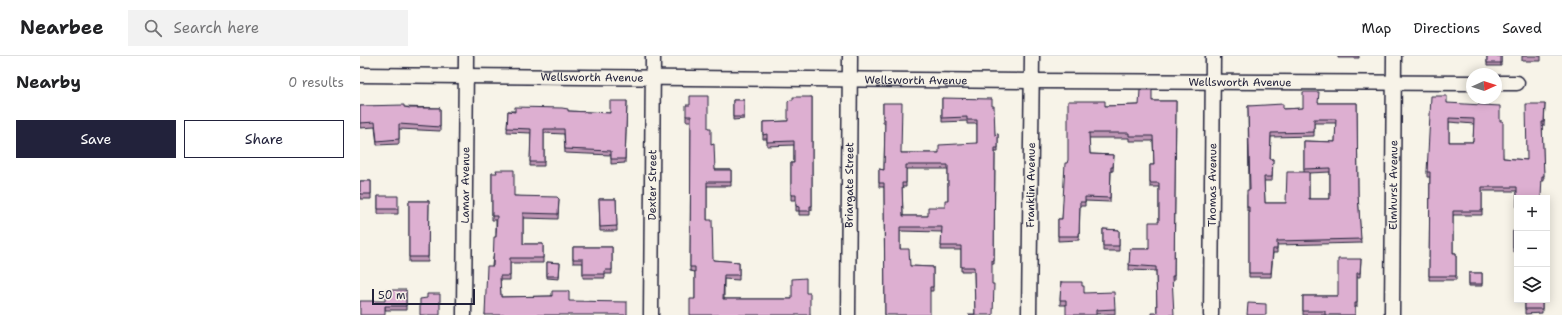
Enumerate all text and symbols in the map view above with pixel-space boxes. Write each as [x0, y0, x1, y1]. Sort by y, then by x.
search box [128, 10, 408, 46]
text: Nearbee [20, 15, 104, 40]
icon: search [142, 17, 164, 39]
text: Search here [174, 18, 259, 38]
text: Map [1362, 19, 1392, 37]
text: Directions [1414, 19, 1480, 37]
text: Saved [1502, 19, 1542, 37]
north arrow [1466, 68, 1502, 104]
street label: Wellsworth Avenue [540, 69, 644, 85]
text: Nearby [16, 71, 81, 93]
street label: Wellsworth Avenue [864, 72, 968, 88]
text: 0 results [288, 74, 344, 91]
street label: Wellsworth Avenue [1188, 74, 1292, 90]
button: Save [16, 120, 176, 158]
button: Share [184, 120, 344, 158]
street label: Elmhurst Avenue [1385, 140, 1401, 230]
street label: Briargate Street [841, 142, 857, 228]
street label: Franklin Avenue [1023, 142, 1038, 228]
street label: Thomas Avenue [1204, 143, 1220, 227]
street label: Lamar Avenue [457, 147, 473, 223]
street label: Dexter Street [644, 149, 660, 221]
map controls [1514, 195, 1550, 303]
button: + [1514, 195, 1550, 231]
button: − [1514, 231, 1550, 267]
button: layers [1514, 267, 1550, 303]
scale bar [372, 287, 475, 306]
text: 50 m [378, 288, 406, 303]

